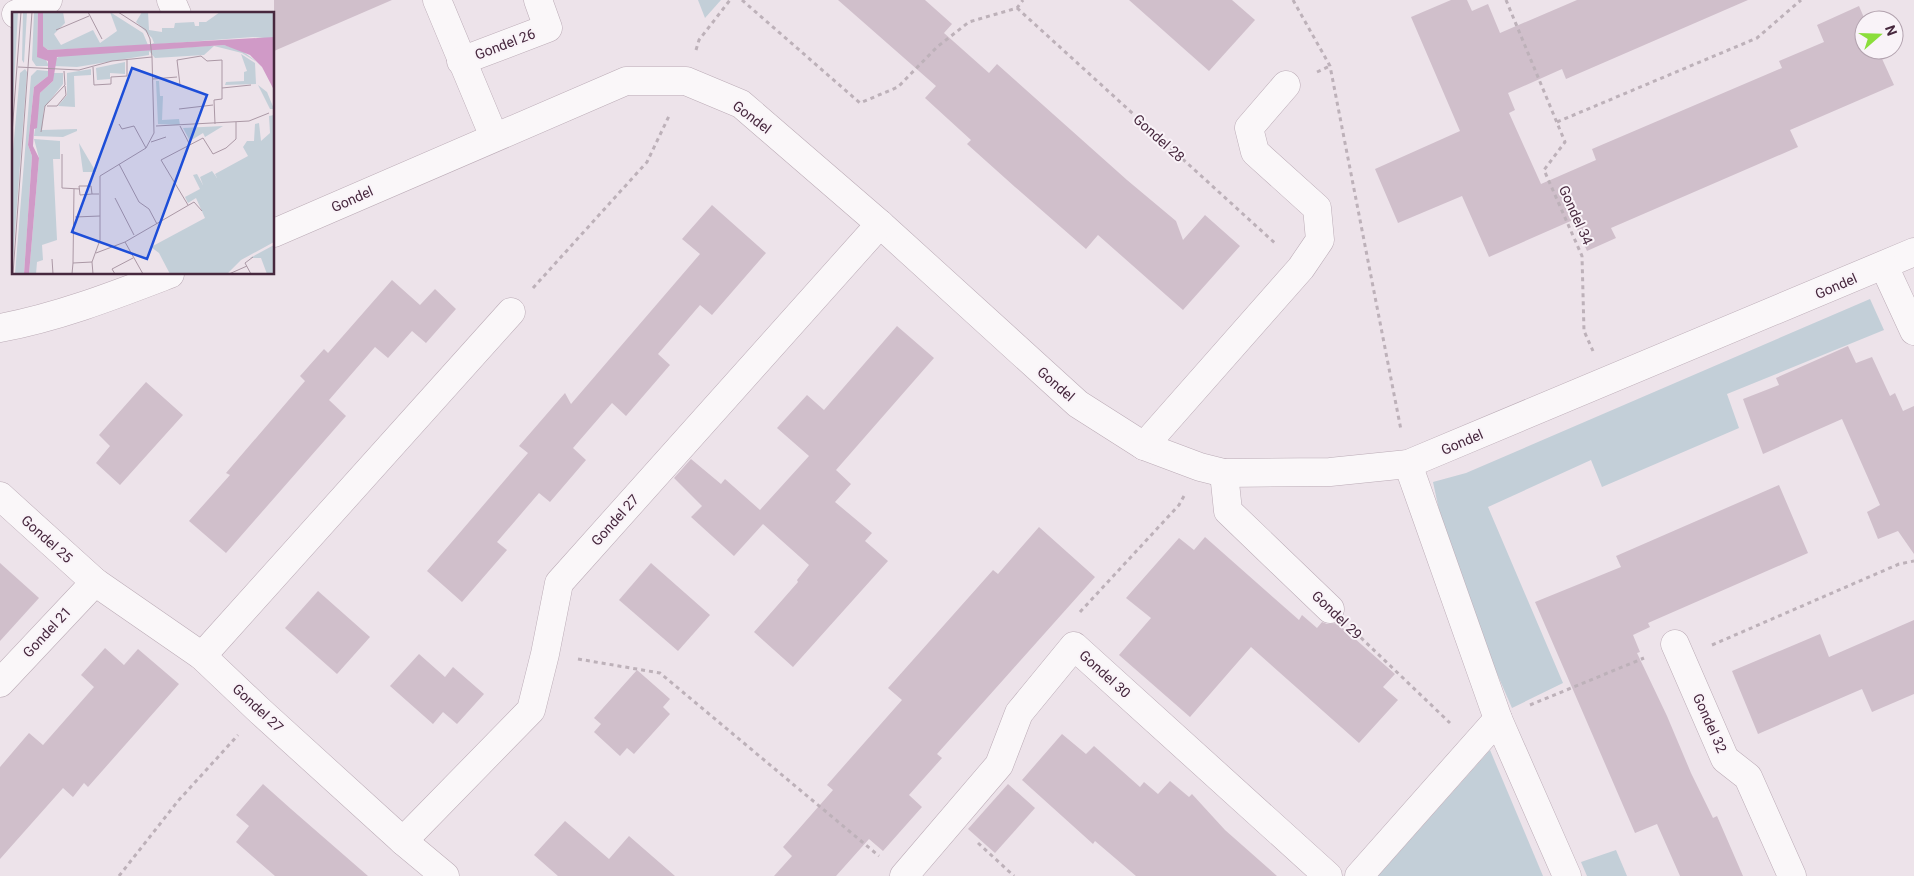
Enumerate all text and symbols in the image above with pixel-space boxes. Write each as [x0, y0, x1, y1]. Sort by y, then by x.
north arrow [1854, 10, 1904, 60]
inset map [12, 12, 275, 275]
text: N [1882, 23, 1900, 38]
street label: Gondel 26 [473, 25, 537, 63]
street label: Gondel [730, 97, 774, 137]
street label: Gondel 28 [1130, 111, 1188, 165]
street label: Gondel [329, 183, 375, 215]
street label: Gondel 34 [1556, 183, 1596, 247]
street label: Gondel [1813, 270, 1859, 302]
street label: Gondel [1034, 364, 1078, 404]
street label: Gondel [1439, 426, 1485, 458]
street label: Gondel 27 [588, 491, 642, 549]
street label: Gondel 25 [18, 512, 76, 566]
street label: Gondel 29 [1309, 587, 1365, 643]
street label: Gondel 21 [20, 603, 74, 661]
street label: Gondel 30 [1076, 647, 1134, 701]
street label: Gondel 27 [229, 681, 287, 735]
street label: Gondel 32 [1690, 691, 1730, 755]

